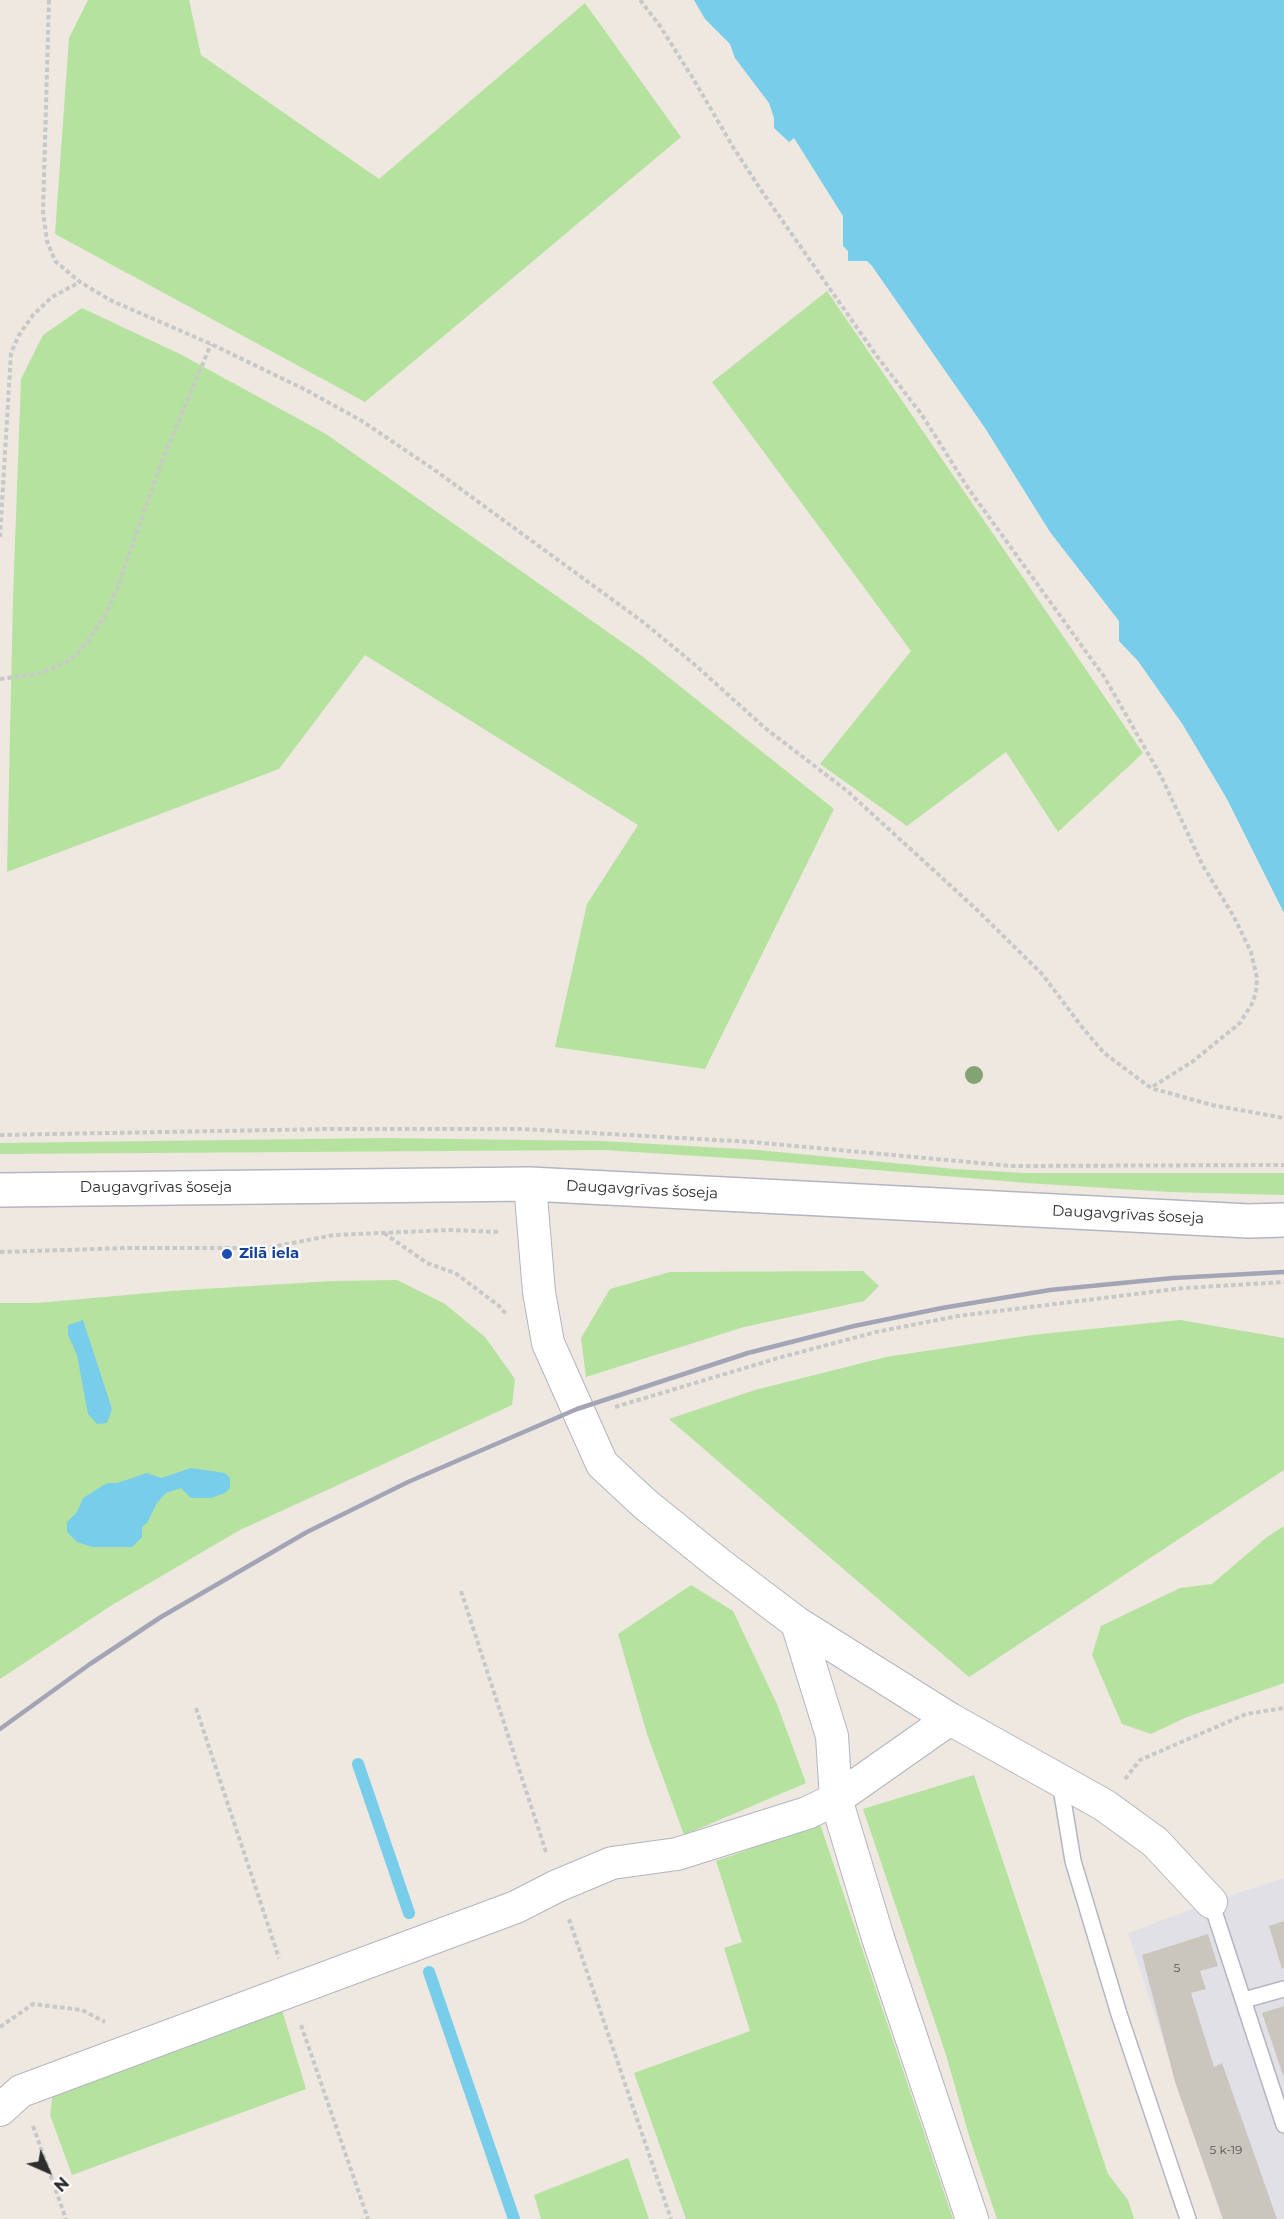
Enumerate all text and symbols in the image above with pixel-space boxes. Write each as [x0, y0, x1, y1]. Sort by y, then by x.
street label: Daugavgrīvas šoseja [565, 1177, 719, 1203]
street label: Daugavgrīvas šoseja [80, 1179, 232, 1197]
street label: Daugavgrīvas šoseja [1051, 1202, 1205, 1228]
place label: Zilā iela [239, 1245, 299, 1263]
marker: Zilā iela [220, 1247, 234, 1261]
house number: 5 [1174, 1961, 1180, 1975]
north arrow [18, 2141, 78, 2201]
house number: 5 k-19 [1210, 2143, 1242, 2157]
text: N [50, 2173, 72, 2195]

